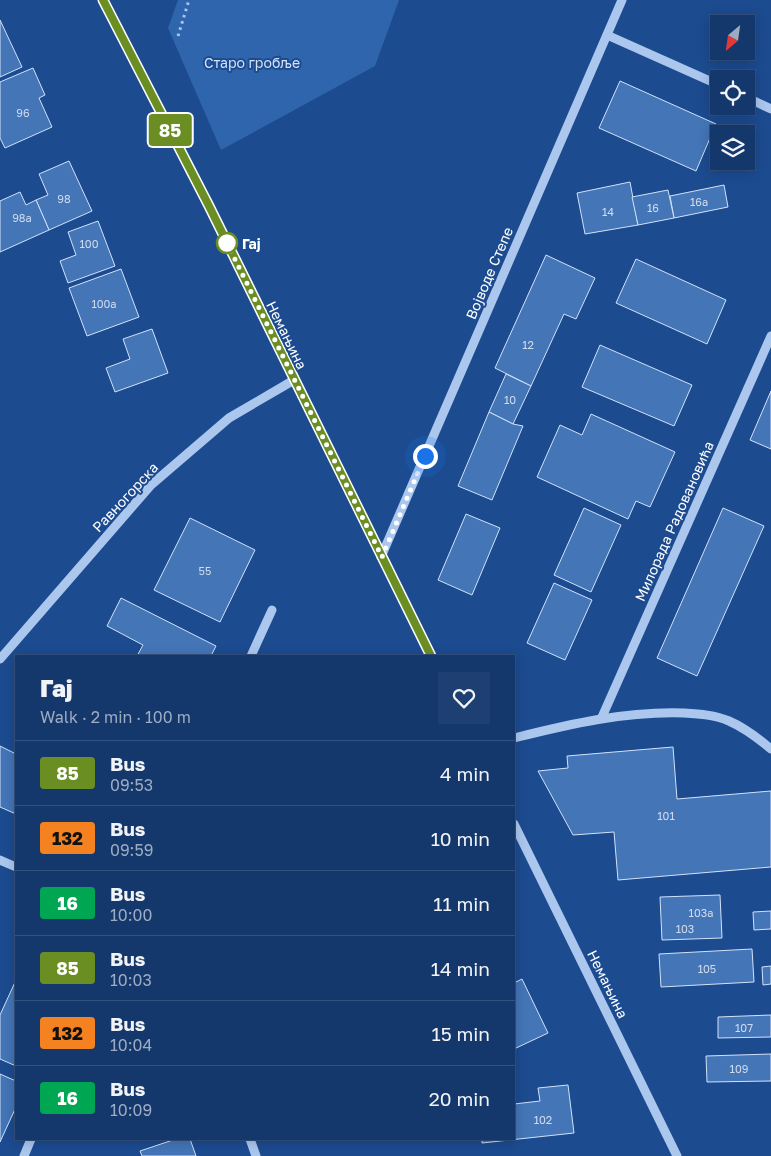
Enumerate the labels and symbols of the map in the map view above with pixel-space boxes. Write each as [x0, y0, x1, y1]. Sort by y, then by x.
north arrow [710, 15, 755, 60]
park label: Старо гробље [204, 54, 300, 71]
house number: 96 [16, 106, 30, 119]
line badge: 85 [148, 114, 192, 146]
house number: 98 [57, 192, 71, 205]
house number: 16a [690, 195, 708, 208]
house number: 16 [647, 201, 659, 214]
house number: 14 [602, 205, 614, 218]
house number: 98a [12, 211, 32, 224]
street label: Војводе Степе [462, 224, 516, 322]
marker: Гај [216, 232, 238, 254]
place label: Гај [242, 235, 261, 252]
house number: 100 [80, 237, 99, 250]
house number: 100a [91, 297, 117, 310]
street label: Немањина [263, 298, 311, 372]
house number: 12 [522, 338, 534, 351]
house number: 10 [504, 393, 516, 406]
street label: Милорада Радовановића [631, 438, 717, 604]
your location [413, 444, 438, 469]
street label: Равногорска [89, 459, 161, 535]
house number: 55 [199, 564, 211, 577]
house number: 101 [657, 809, 675, 822]
house number: 103a [689, 906, 713, 919]
house number: 103 [676, 922, 694, 935]
street label: Немањина [584, 947, 632, 1021]
house number: 105 [698, 962, 716, 975]
house number: 107 [735, 1021, 753, 1034]
house number: 109 [730, 1062, 748, 1075]
house number: 102 [534, 1113, 552, 1126]

